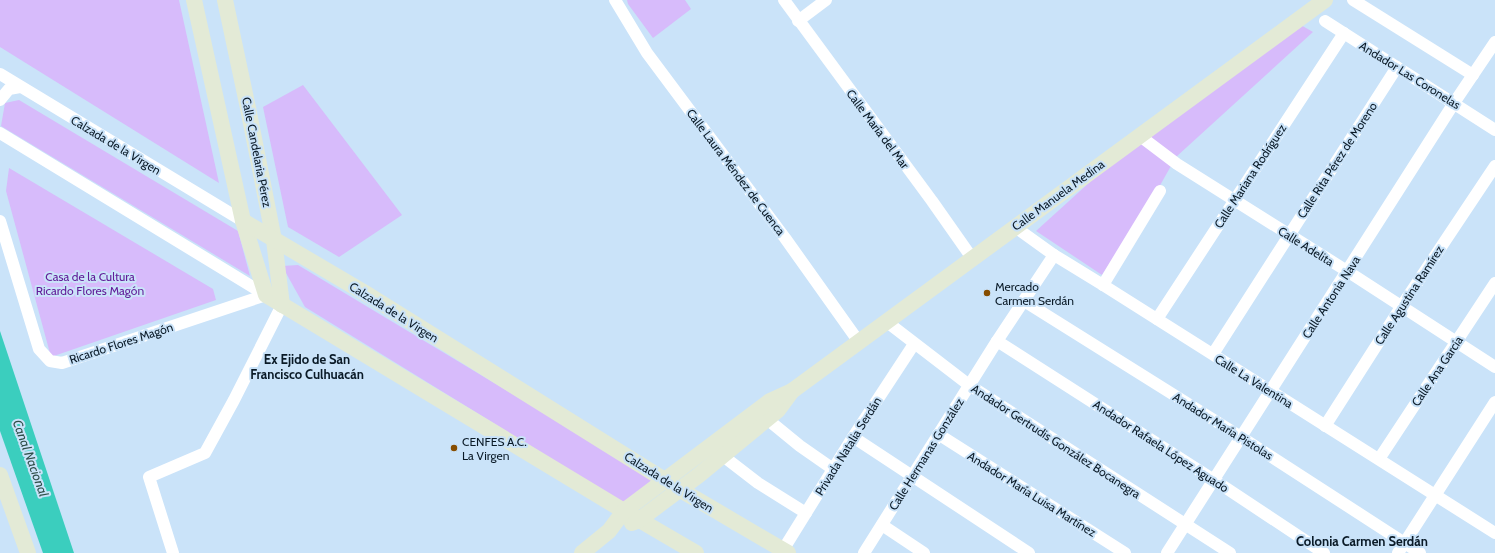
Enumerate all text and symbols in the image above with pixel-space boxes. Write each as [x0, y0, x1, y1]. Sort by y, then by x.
street label: Andador Las Coronelas [1357, 38, 1463, 112]
street label: Calle María del Mar [843, 86, 913, 172]
street label: Calle Candelaria Pérez [239, 96, 275, 209]
street label: Calle Rita Pérez de Moreno [1294, 99, 1380, 221]
street label: Calle Laura Méndez de Cuenca [684, 106, 789, 238]
street label: Calzada de la Virgen [68, 112, 164, 178]
street label: Calle Mariana Rodríguez [1211, 121, 1289, 231]
street label: Calle Manuela Medina [1009, 156, 1107, 234]
street label: Calle Adelita [1275, 223, 1337, 269]
street label: Calle Agustina Ramírez [1371, 242, 1447, 347]
street label: Calle Antonia Nava [1299, 253, 1363, 341]
park label: Casa de la Cultura Ricardo Flores Magón [36, 269, 144, 298]
street label: Calzada de la Virgen [347, 279, 442, 346]
place label: Mercado Carmen Serdán [995, 279, 1074, 308]
marker: Mercado Carmen Serdán [982, 288, 992, 298]
street label: Ricardo Flores Magón [67, 319, 175, 367]
street label: Calle Ana García [1408, 333, 1466, 409]
district label: Ex Ejido de San Francisco Culhuacán [250, 351, 364, 382]
street label: Calle La Valentina [1212, 351, 1296, 411]
street label: Andador Gertrudis González Bocanegra [969, 381, 1144, 501]
street label: Andador María Pistolas [1170, 389, 1276, 463]
street label: Privada Natalia Serdán [812, 394, 885, 498]
street label: Calle Hermanas González [885, 395, 967, 513]
street label: Andador Rafaela López Aguado [1090, 397, 1232, 496]
water label: Canal Nacional [10, 417, 52, 499]
place label: CENFES A.C. La Virgen [462, 434, 527, 463]
marker: CENFES A.C. La Virgen [449, 443, 459, 453]
street label: Andador María Luisa Martínez [965, 448, 1099, 540]
street label: Calzada de la Virgen [622, 449, 717, 516]
district label: Colonia Carmen Serdán [1296, 533, 1428, 549]

